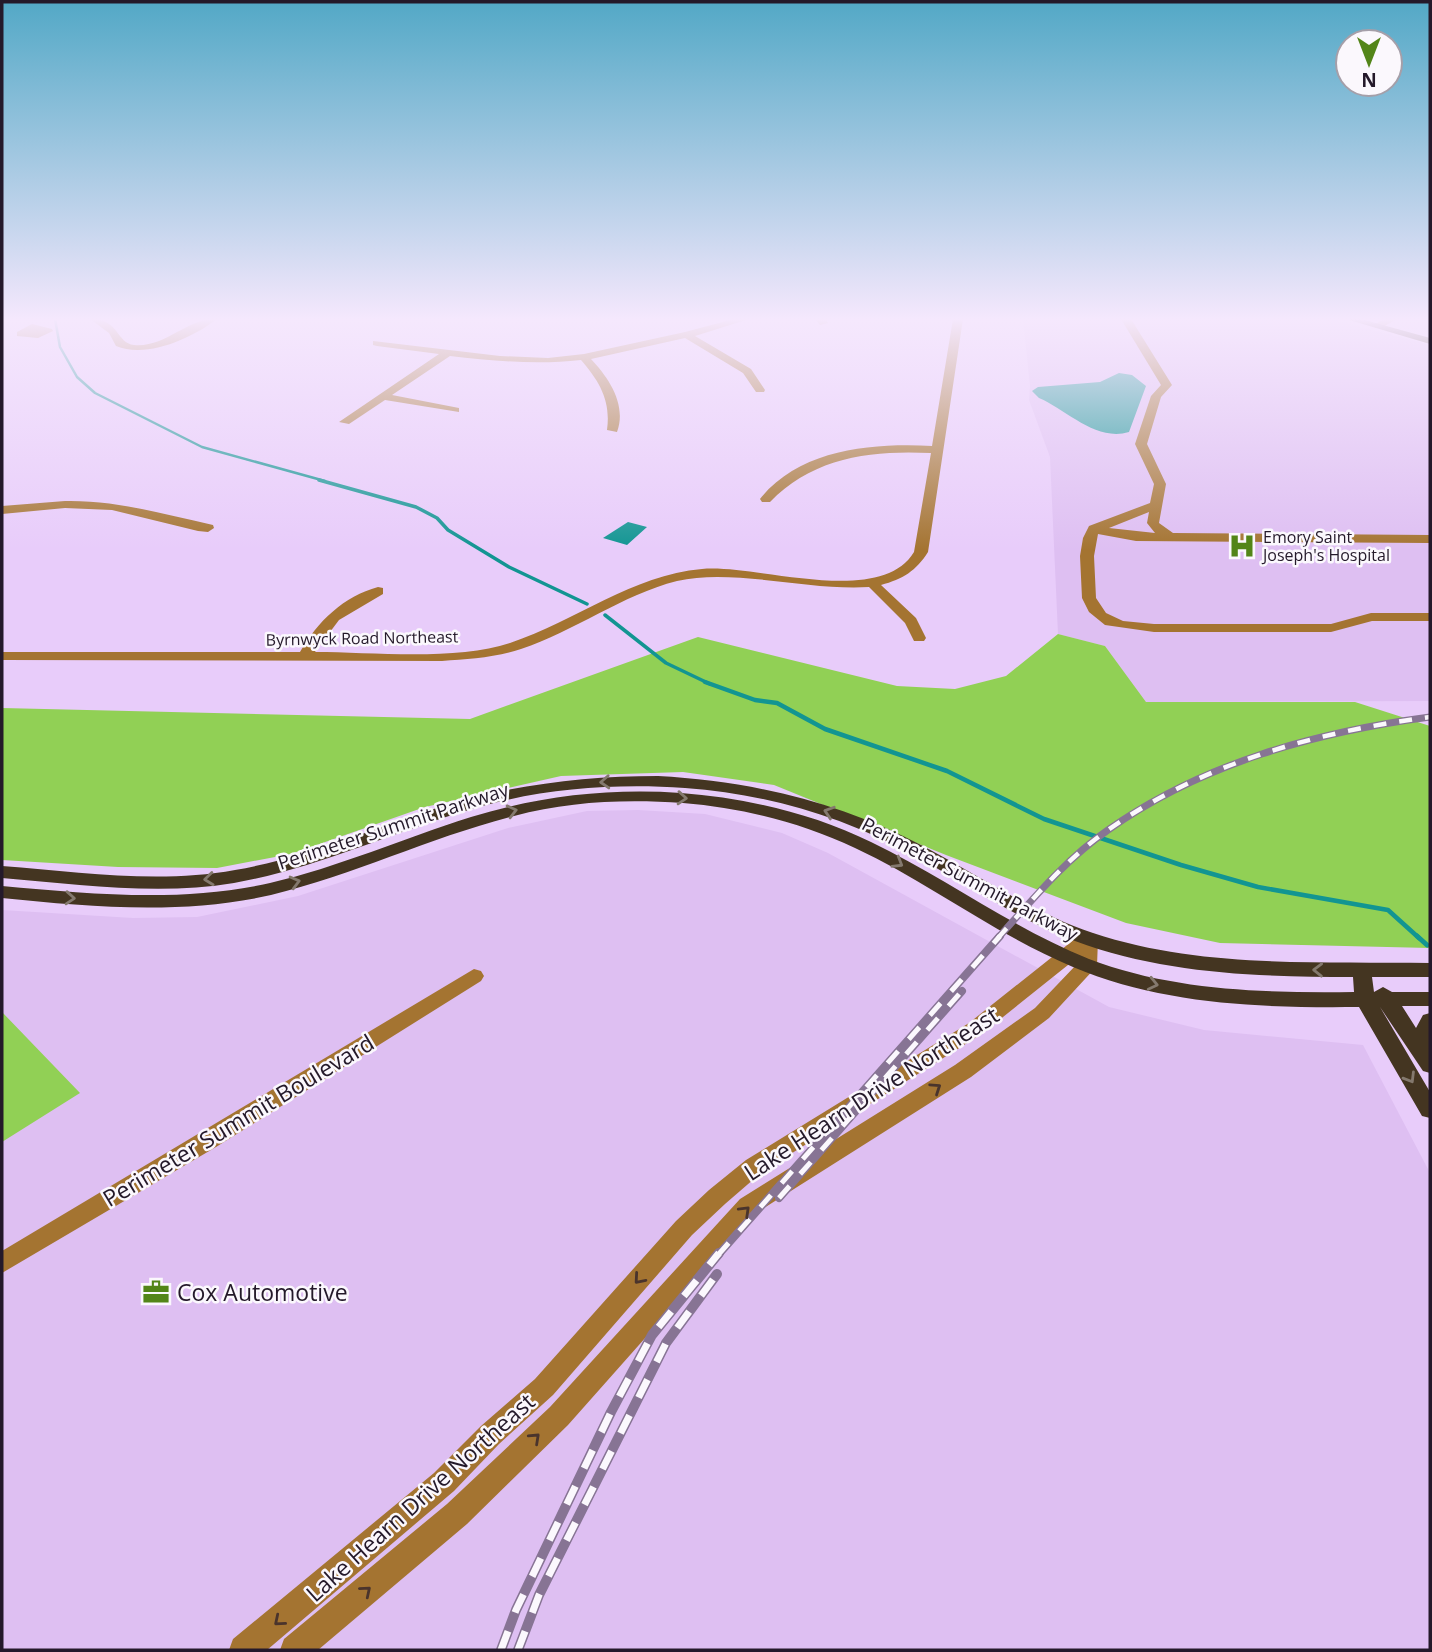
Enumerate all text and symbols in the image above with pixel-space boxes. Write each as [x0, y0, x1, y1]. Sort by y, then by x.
north arrow [1334, 28, 1404, 98]
text: N [1361, 67, 1377, 93]
place label: Emory Saint Joseph's Hospital [1261, 526, 1390, 566]
hospital icon: Emory Saint Joseph's Hospital [1227, 531, 1257, 561]
street label: Byrnwyck Road Northeast [266, 625, 459, 651]
one-way arrow [599, 774, 610, 789]
street label: Perimeter Summit Parkway [274, 776, 512, 876]
one-way arrow [677, 790, 688, 805]
one-way arrow [505, 805, 517, 819]
one-way arrow [824, 805, 836, 820]
street label: Perimeter Summit Parkway [857, 811, 1083, 947]
one-way arrow [890, 855, 903, 868]
one-way arrow [203, 871, 214, 886]
one-way arrow [289, 876, 301, 890]
one-way arrow [64, 890, 75, 905]
one-way arrow [1313, 962, 1324, 977]
one-way arrow [1147, 976, 1159, 990]
street label: Lake Hearn Drive Northeast [737, 998, 1005, 1188]
street label: Perimeter Summit Boulevard [96, 1026, 380, 1214]
one-way arrow [1402, 1070, 1415, 1083]
one-way arrow [928, 1084, 941, 1097]
one-way arrow [736, 1206, 749, 1219]
one-way arrow [635, 1271, 647, 1284]
place label: Cox Automotive [177, 1276, 348, 1308]
office icon: Cox Automotive [141, 1277, 171, 1307]
street label: Lake Hearn Drive Northeast [299, 1385, 541, 1609]
one-way arrow [527, 1434, 540, 1447]
one-way arrow [359, 1586, 371, 1599]
one-way arrow [275, 1612, 287, 1625]

